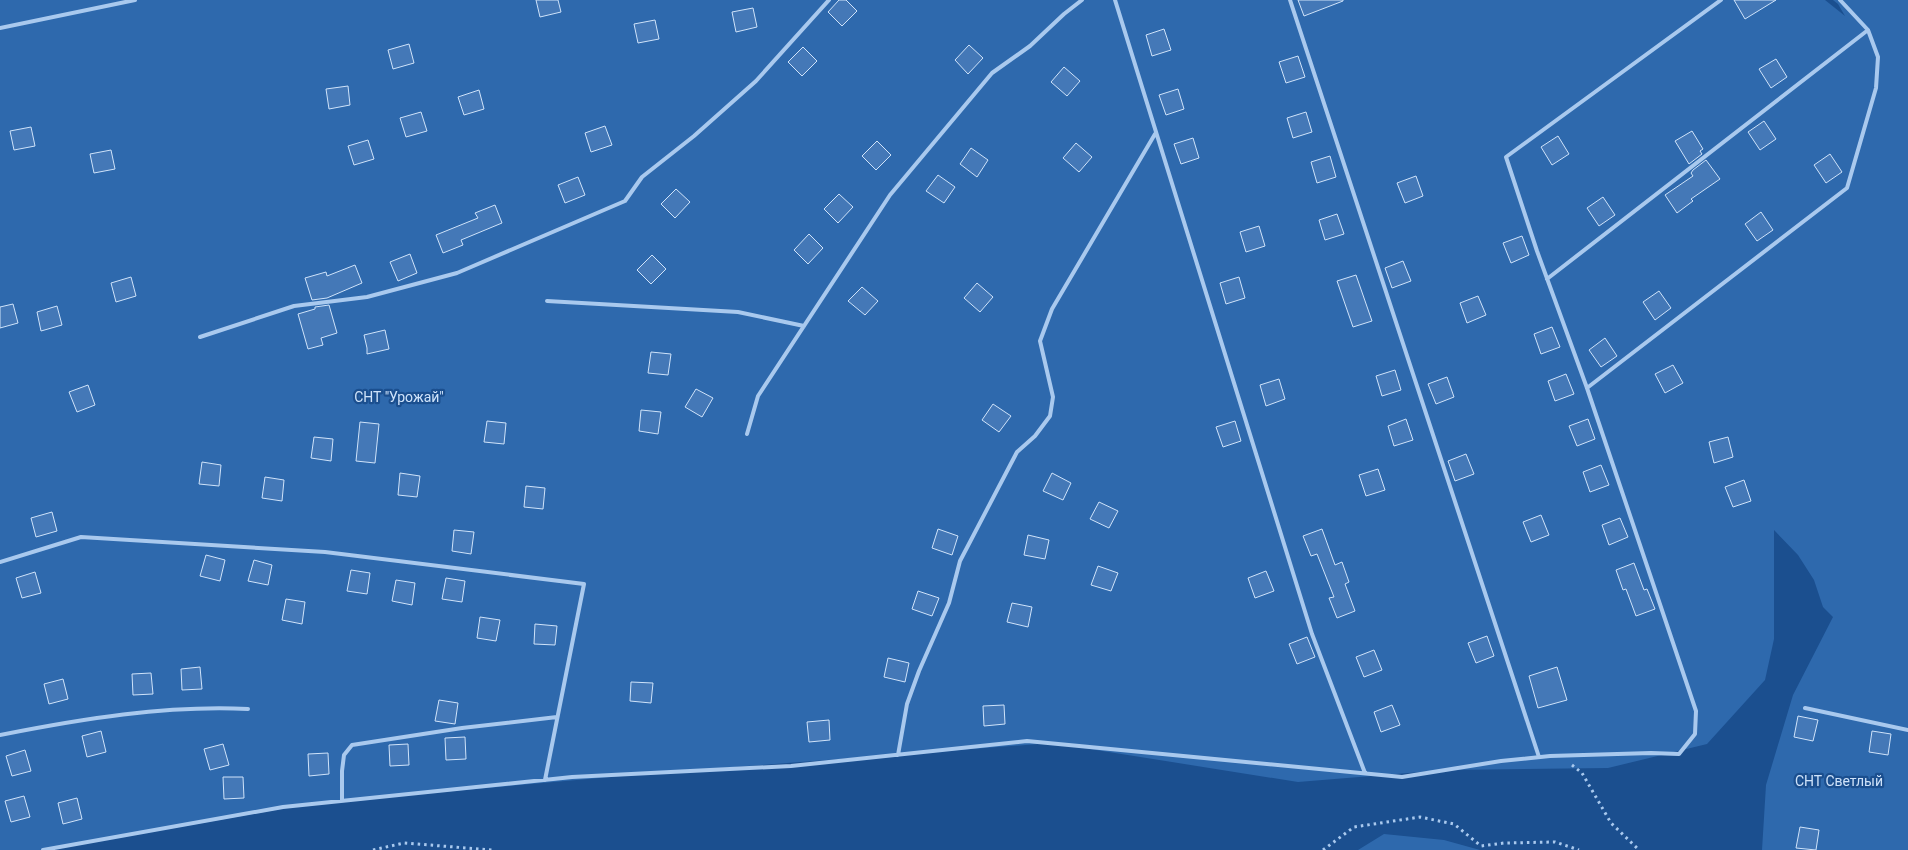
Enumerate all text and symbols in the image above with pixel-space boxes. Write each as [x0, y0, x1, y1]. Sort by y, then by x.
park label: СНТ "Урожай" [354, 389, 444, 405]
park label: СНТ Светлый [1795, 773, 1883, 789]

